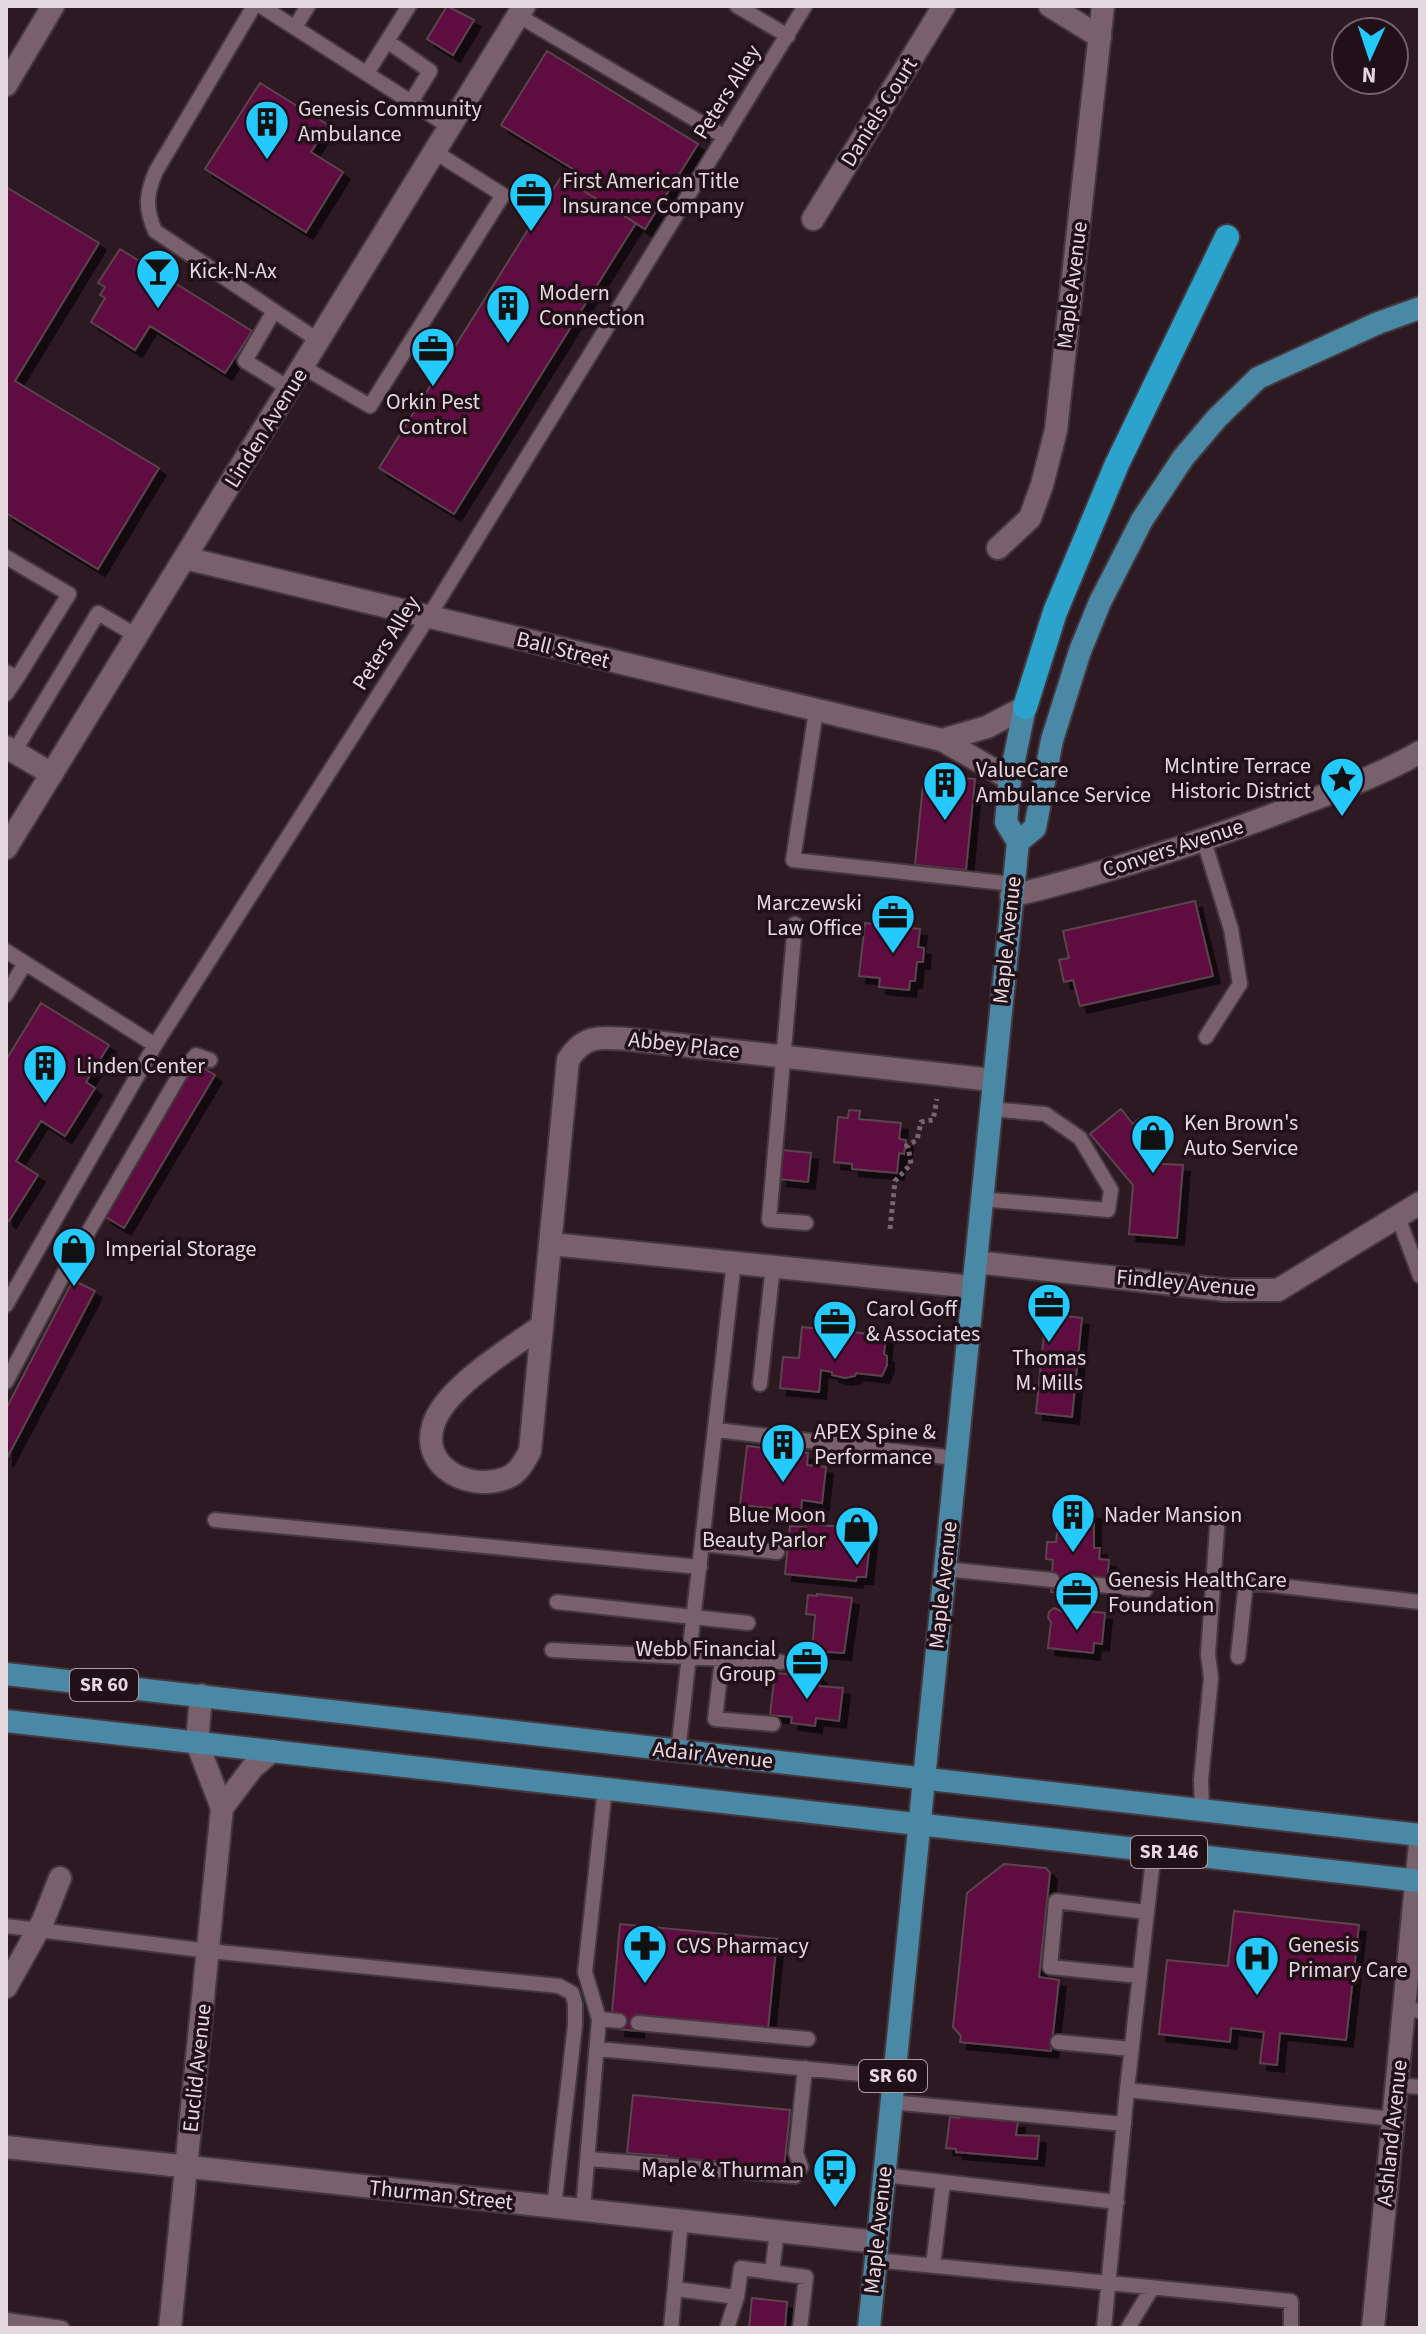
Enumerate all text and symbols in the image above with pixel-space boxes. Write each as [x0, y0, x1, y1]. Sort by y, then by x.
north arrow [1330, 16, 1410, 96]
street label: Peters Alley [685, 38, 769, 146]
street label: Daniels Court [833, 51, 926, 173]
text: N [1361, 59, 1377, 91]
place label: Genesis Community Ambulance [298, 93, 482, 150]
building icon: Genesis Community Ambulance [243, 98, 291, 161]
place label: First American Title Insurance Company [562, 165, 745, 222]
office icon: First American Title Insurance Company [507, 170, 555, 233]
street label: Maple Avenue [1048, 219, 1096, 350]
bar icon: Kick-N-Ax [134, 247, 182, 310]
place label: Kick-N-Ax [189, 255, 277, 287]
place label: Modern Connection [539, 277, 645, 334]
building icon: Modern Connection [484, 282, 532, 345]
office icon: Orkin Pest Control [409, 325, 457, 388]
street label: Linden Avenue [217, 362, 316, 494]
place label: Orkin Pest Control [386, 386, 481, 443]
street label: Peters Alley [344, 589, 428, 697]
street label: Ball Street [513, 623, 613, 677]
place label: McIntire Terrace Historic District [1164, 750, 1312, 807]
place label: ValueCare Ambulance Service [976, 754, 1151, 811]
place icon: McIntire Terrace Historic District [1318, 755, 1366, 818]
building icon: ValueCare Ambulance Service [921, 759, 969, 822]
street label: Convers Avenue [1098, 810, 1248, 886]
street label: Maple Avenue [984, 875, 1030, 1005]
place label: Marczewski Law Office [756, 887, 862, 944]
office icon: Marczewski Law Office [869, 892, 917, 955]
street label: Abbey Place [627, 1023, 741, 1067]
building icon: Linden Center [21, 1042, 69, 1105]
place label: Linden Center [76, 1050, 205, 1082]
place label: Ken Brown's Auto Service [1184, 1107, 1298, 1164]
shop icon: Ken Brown's Auto Service [1129, 1112, 1177, 1175]
shop icon: Imperial Storage [50, 1225, 98, 1288]
place label: Imperial Storage [105, 1233, 257, 1265]
street label: Findley Avenue [1115, 1261, 1257, 1305]
office icon: Thomas M. Mills [1025, 1281, 1073, 1344]
place label: Carol Goff & Associates [866, 1293, 980, 1350]
office icon: Carol Goff & Associates [811, 1298, 859, 1361]
place label: Thomas M. Mills [1012, 1342, 1086, 1399]
place label: APEX Spine & Performance [814, 1416, 936, 1473]
building icon: APEX Spine & Performance [759, 1421, 807, 1484]
building icon: Nader Mansion [1049, 1491, 1097, 1554]
place label: Blue Moon Beauty Parlor [702, 1499, 826, 1556]
place label: Nader Mansion [1104, 1499, 1242, 1531]
shop icon: Blue Moon Beauty Parlor [833, 1504, 881, 1567]
street label: Maple Avenue [920, 1520, 966, 1650]
place label: Genesis HealthCare Foundation [1108, 1564, 1287, 1621]
office icon: Genesis HealthCare Foundation [1053, 1569, 1101, 1632]
place label: Webb Financial Group [635, 1633, 776, 1690]
office icon: Webb Financial Group [783, 1638, 831, 1701]
road number: SR 60 [70, 1669, 138, 1701]
street label: Adair Avenue [651, 1733, 775, 1777]
road number: SR 146 [1131, 1836, 1207, 1868]
pharmacy icon: CVS Pharmacy [621, 1922, 669, 1985]
place label: Genesis Primary Care [1288, 1929, 1408, 1986]
place label: CVS Pharmacy [676, 1930, 809, 1962]
hospital icon: Genesis Primary Care [1233, 1934, 1281, 1997]
street label: Euclid Avenue [174, 2002, 220, 2134]
street label: Ashland Avenue [1368, 2058, 1416, 2208]
road number: SR 60 [859, 2060, 927, 2092]
bus stop icon: Maple & Thurman [811, 2146, 859, 2209]
place label: Maple & Thurman [641, 2154, 804, 2186]
street label: Maple Avenue [855, 2165, 901, 2295]
street label: Thurman Street [368, 2172, 515, 2219]

